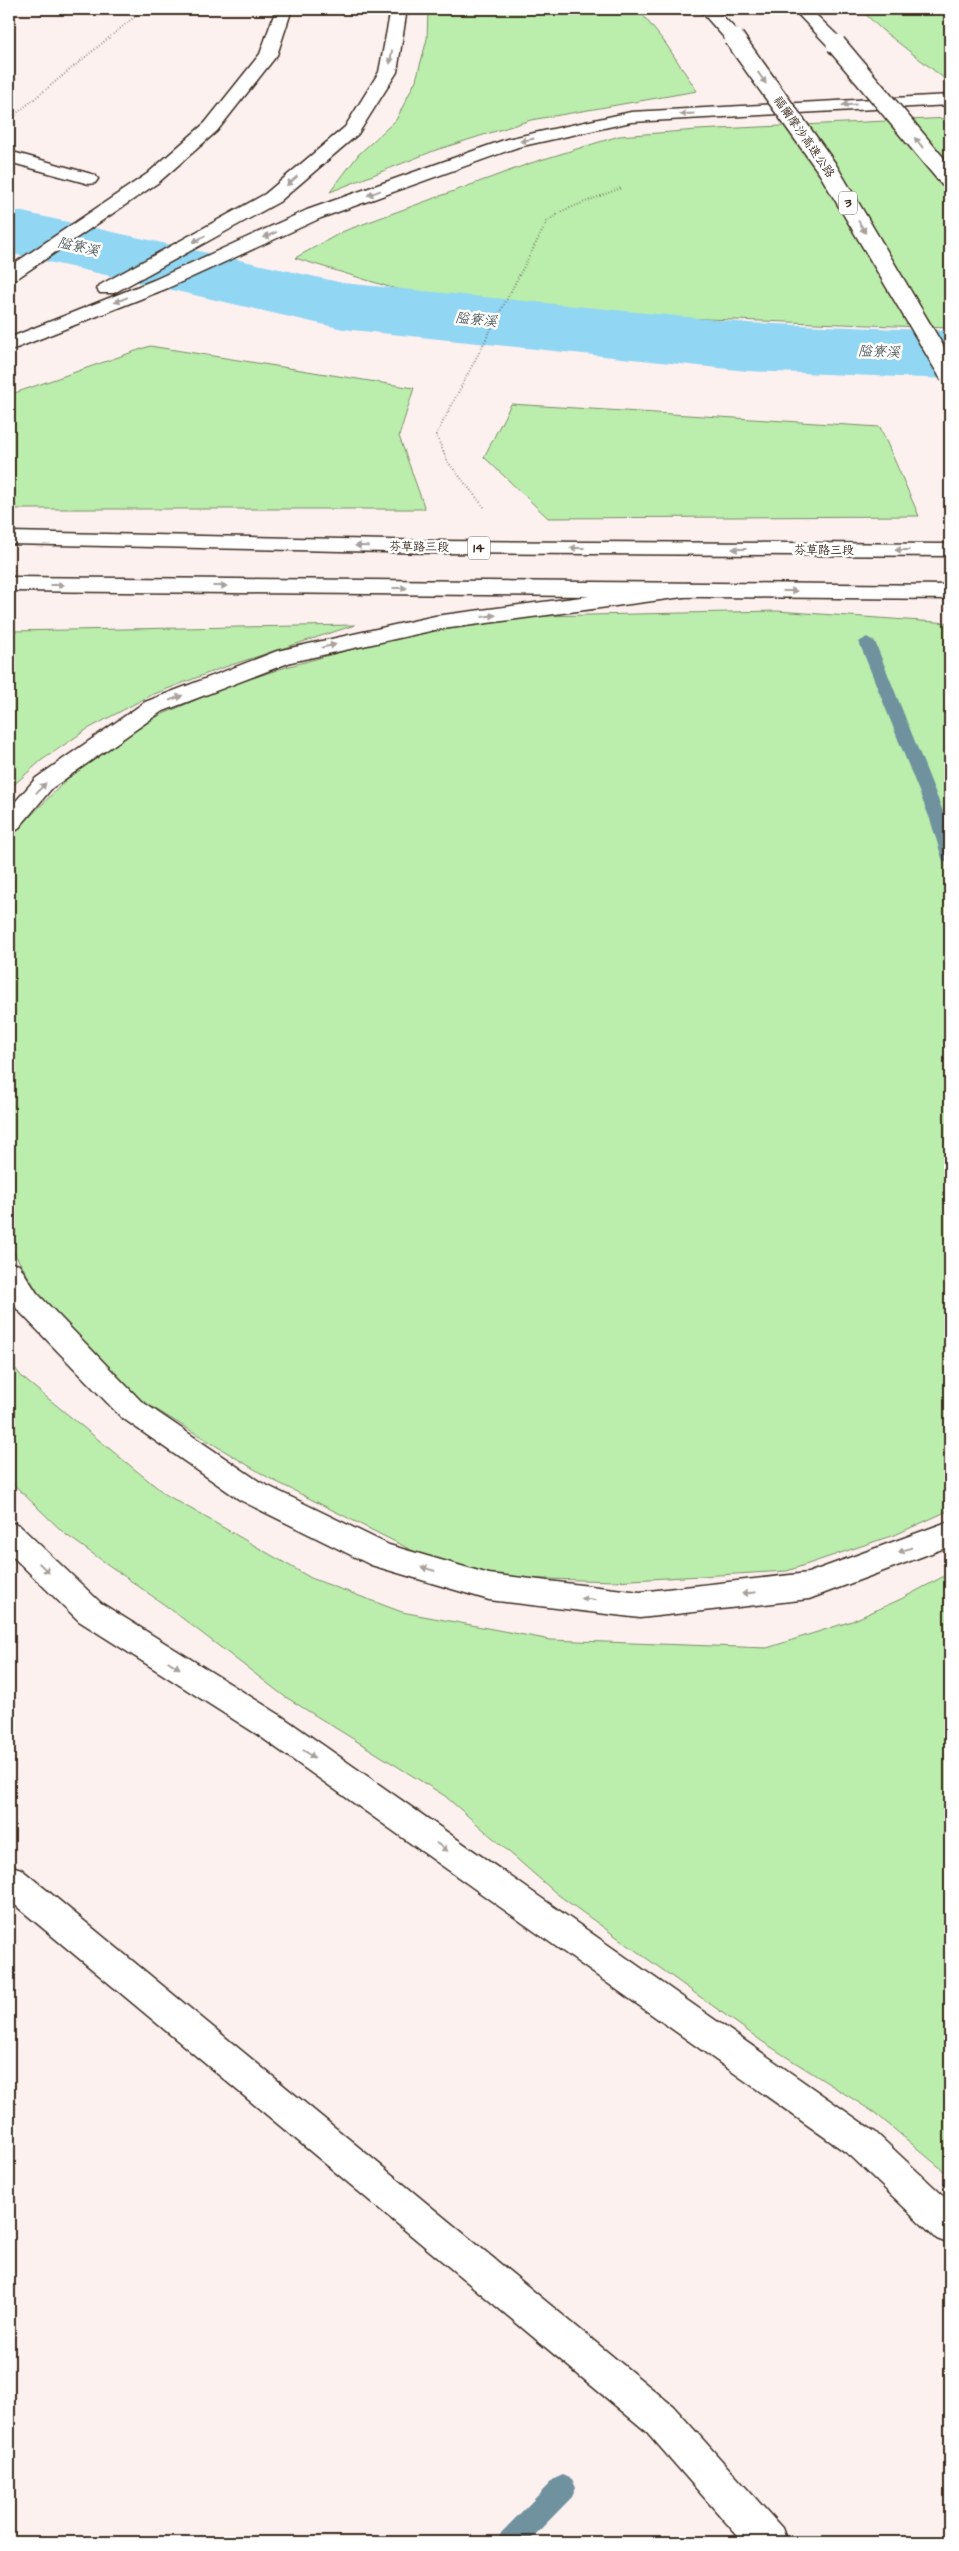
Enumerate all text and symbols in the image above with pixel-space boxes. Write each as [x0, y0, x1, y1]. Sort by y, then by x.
one-way arrow [386, 49, 394, 65]
one-way arrow [757, 71, 767, 84]
street label: 福爾摩沙高速公路 [770, 93, 838, 181]
one-way arrow [841, 102, 857, 110]
one-way arrow [679, 111, 695, 119]
one-way arrow [519, 136, 534, 144]
one-way arrow [914, 136, 925, 149]
one-way arrow [286, 175, 298, 187]
one-way arrow [366, 190, 381, 197]
road number: 3 [839, 192, 857, 214]
one-way arrow [857, 221, 866, 234]
one-way arrow [263, 231, 277, 239]
water label: 隘寮溪 [55, 233, 102, 262]
one-way arrow [193, 235, 206, 244]
one-way arrow [113, 296, 128, 304]
water label: 隘寮溪 [454, 308, 499, 332]
water label: 隘寮溪 [858, 341, 901, 363]
road number: 14 [468, 536, 490, 560]
street label: 芬草路三段 [389, 538, 449, 556]
one-way arrow [353, 542, 369, 550]
street label: 芬草路三段 [794, 542, 854, 559]
one-way arrow [568, 544, 584, 552]
one-way arrow [731, 545, 747, 553]
one-way arrow [893, 546, 909, 554]
one-way arrow [50, 581, 66, 589]
one-way arrow [212, 582, 228, 590]
one-way arrow [392, 584, 408, 592]
one-way arrow [782, 587, 798, 595]
one-way arrow [481, 612, 497, 620]
one-way arrow [322, 642, 337, 650]
one-way arrow [169, 694, 184, 702]
one-way arrow [35, 782, 47, 794]
one-way arrow [897, 1547, 912, 1554]
one-way arrow [38, 1562, 50, 1574]
one-way arrow [421, 1565, 436, 1573]
one-way arrow [741, 1589, 757, 1597]
one-way arrow [579, 1595, 595, 1603]
one-way arrow [167, 1660, 180, 1669]
one-way arrow [303, 1748, 316, 1758]
one-way arrow [435, 1842, 449, 1852]

